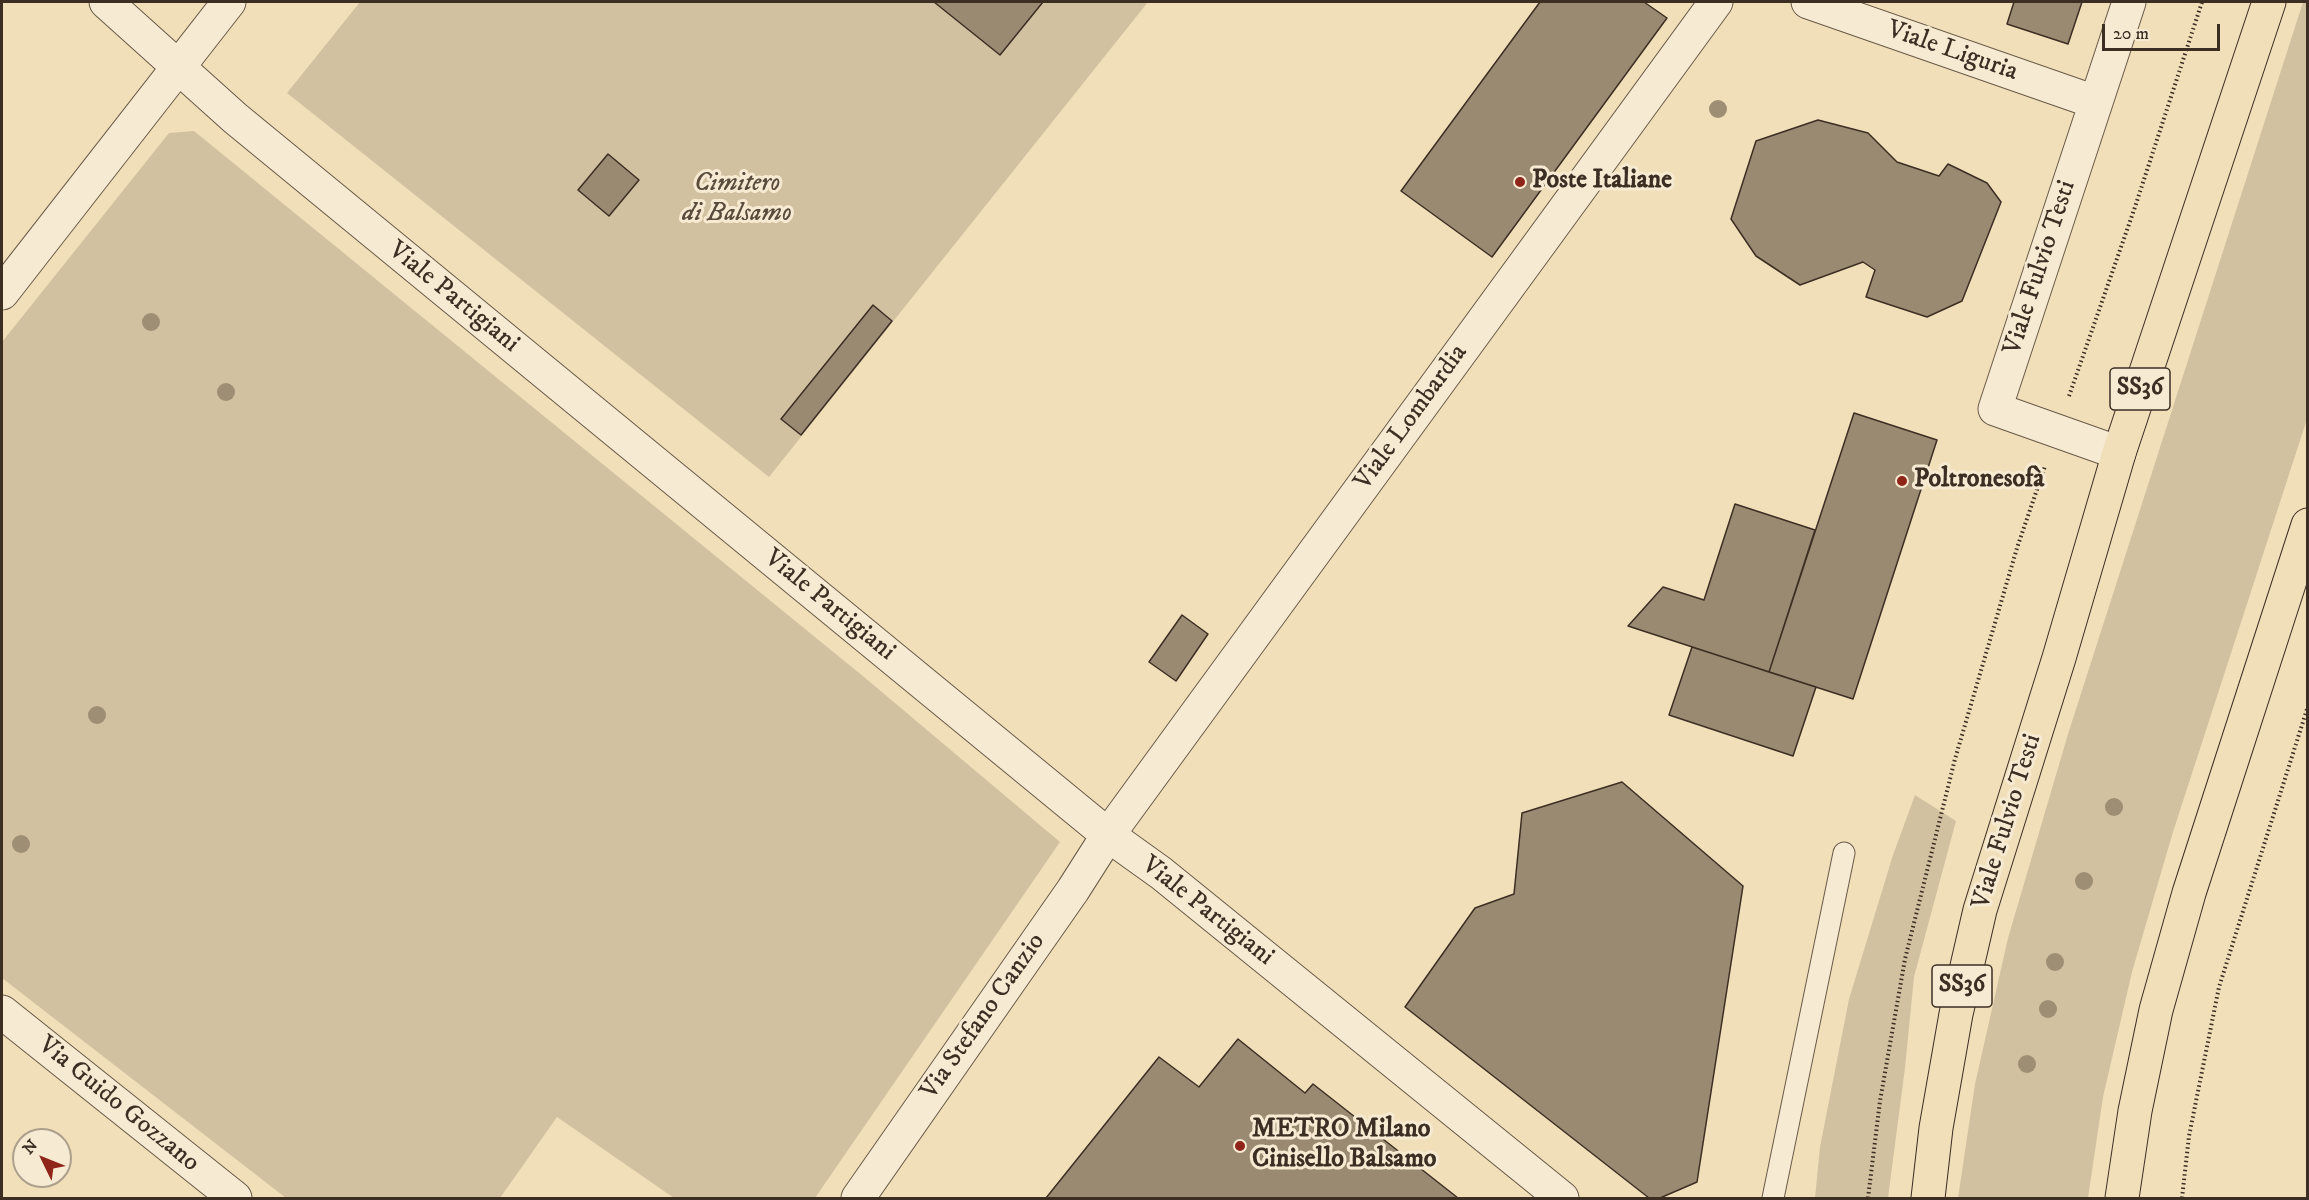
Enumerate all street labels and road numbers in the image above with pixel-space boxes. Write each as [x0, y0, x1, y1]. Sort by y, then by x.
street label: Viale Liguria [1883, 15, 2021, 89]
street label: Viale Fulvio Testi [1998, 177, 2084, 359]
street label: Viale Partigiani [381, 236, 525, 360]
street label: Viale Lombardia [1349, 339, 1475, 497]
road number: SS36 [2110, 368, 2170, 410]
street label: Viale Partigiani [757, 544, 901, 668]
street label: Viale Fulvio Testi [1967, 731, 2049, 913]
street label: Viale Partigiani [1135, 851, 1279, 973]
street label: Via Stefano Canzio [915, 928, 1053, 1106]
road number: SS36 [1932, 965, 1992, 1007]
street label: Via Guido Gozzano [31, 1030, 205, 1180]

